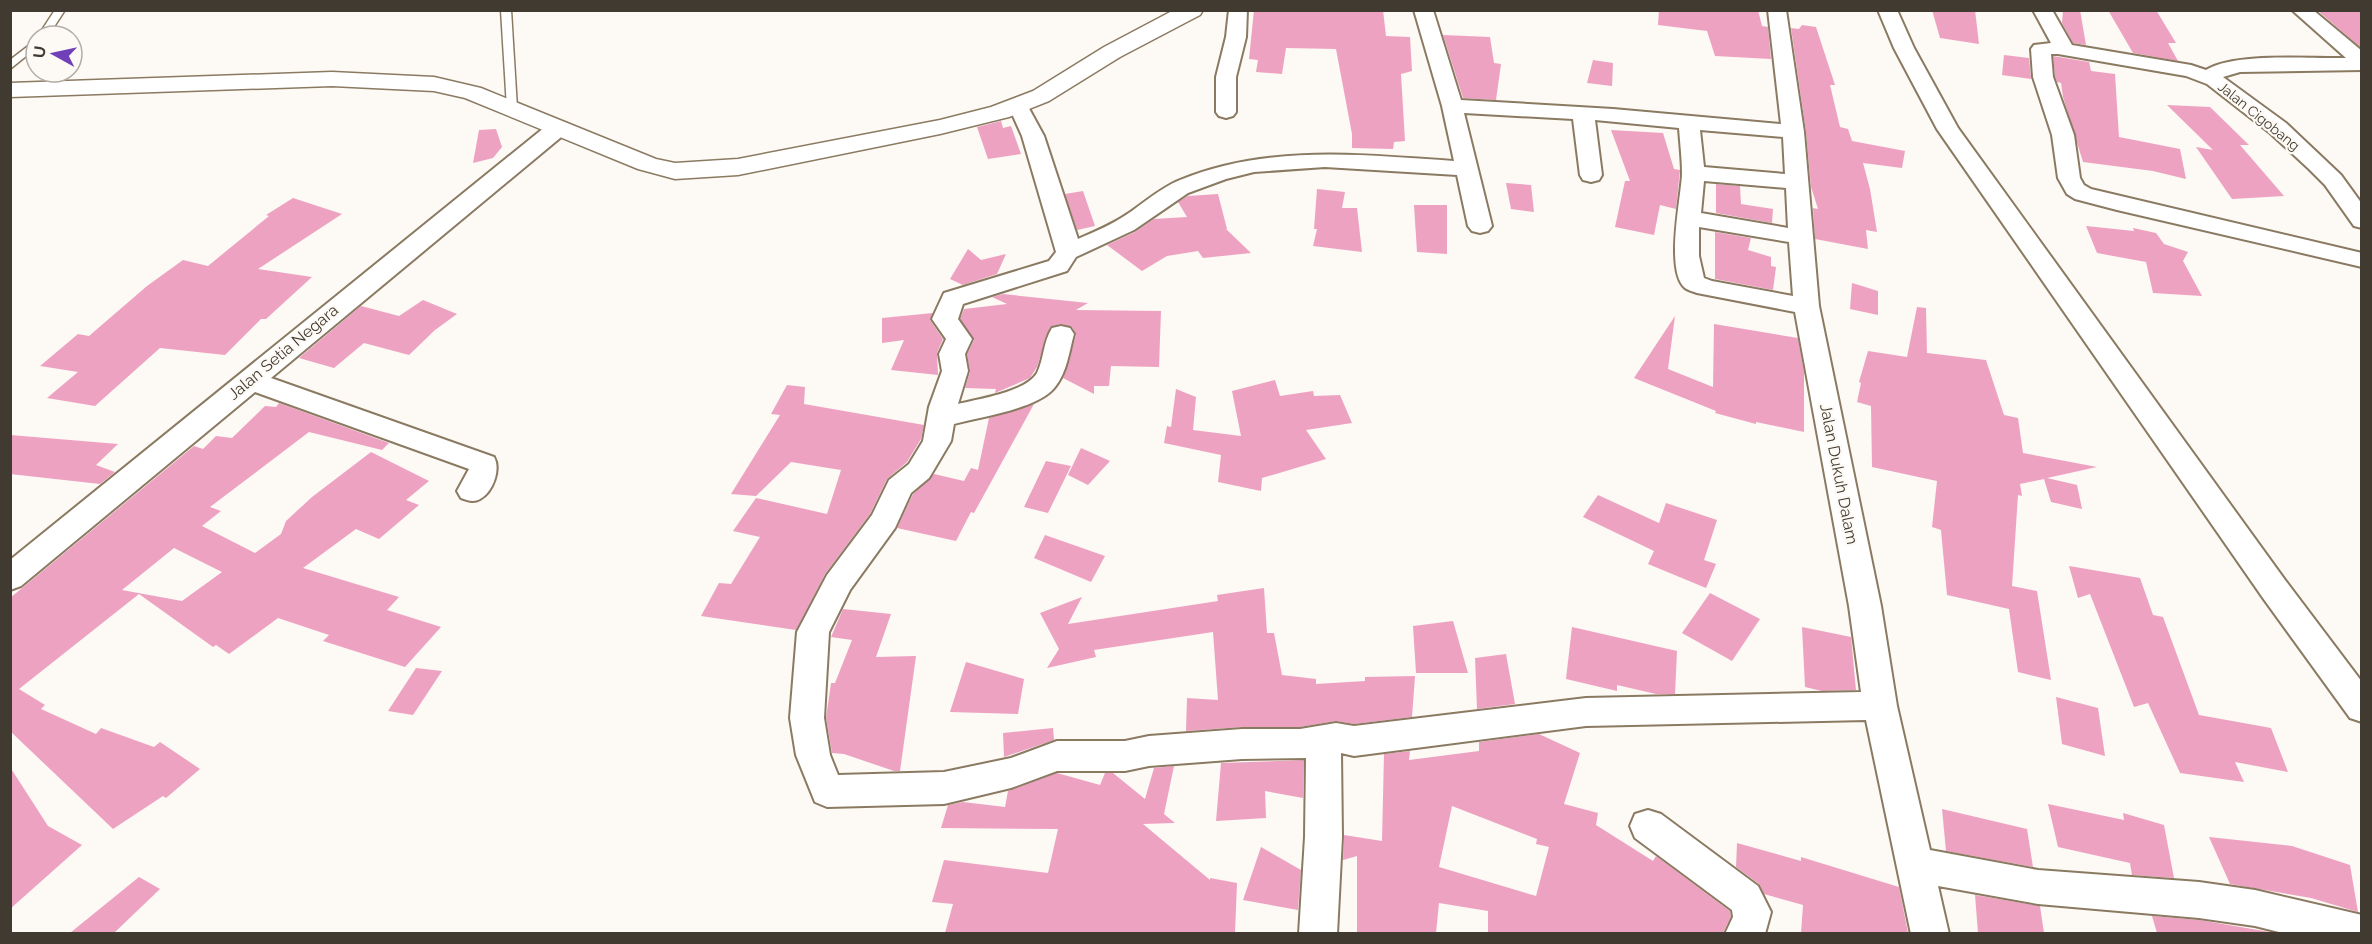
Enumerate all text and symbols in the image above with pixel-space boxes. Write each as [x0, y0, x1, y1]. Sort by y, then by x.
north arrow [24, 24, 84, 84]
text: U [29, 45, 50, 59]
street label: Jalan Cigobang [2215, 78, 2303, 154]
street label: Jalan Setia Negara [224, 300, 342, 404]
street label: Jalan Dukuh Dalam [1816, 402, 1862, 546]

